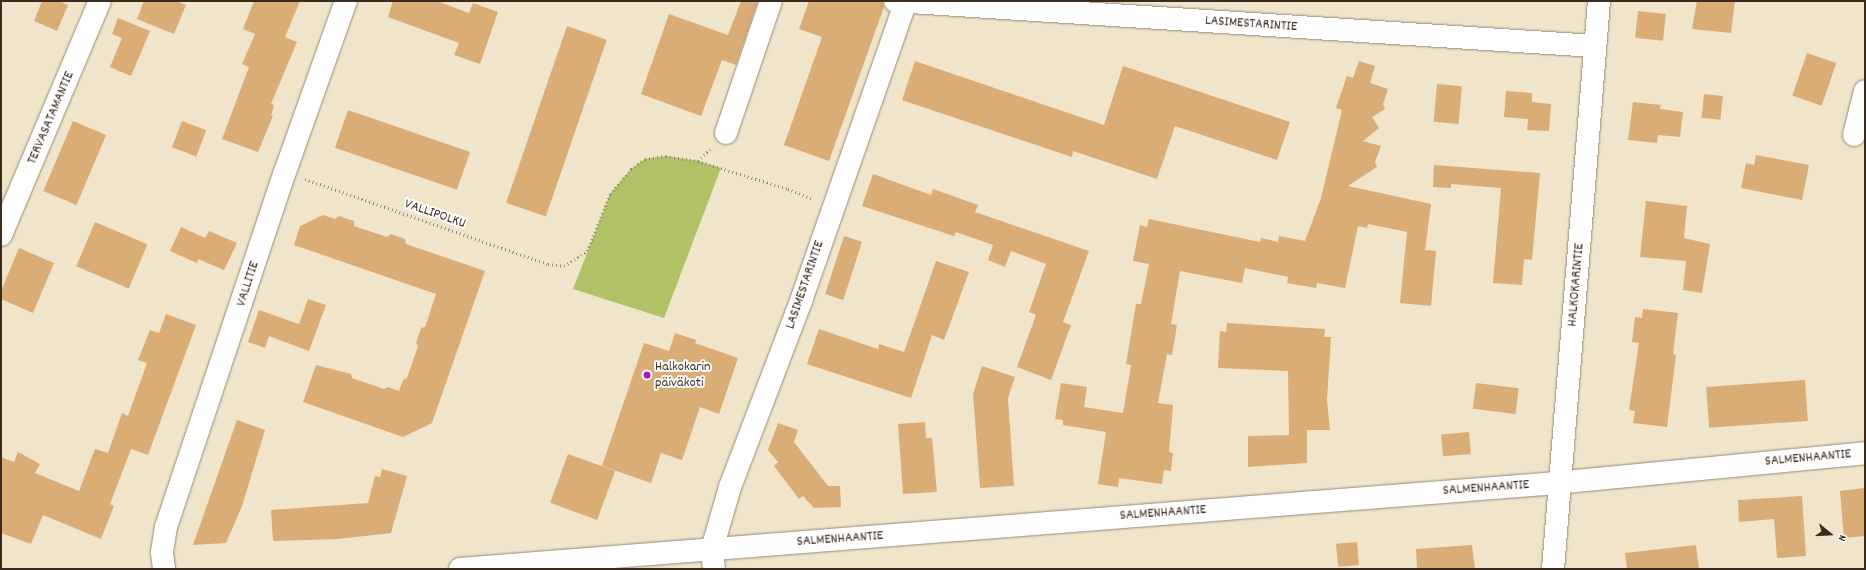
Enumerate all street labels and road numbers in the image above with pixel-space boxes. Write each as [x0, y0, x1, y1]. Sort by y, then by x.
street label: LASIMESTARINTIE [1204, 12, 1298, 36]
street label: TERVASATAMANTIE [24, 69, 78, 167]
street label: VALLIPOLKU [402, 196, 468, 232]
street label: LASIMESTARINTIE [782, 239, 828, 331]
street label: HALKOKARINTIE [1564, 243, 1588, 327]
street label: VALLITIE [233, 259, 263, 309]
street label: SALMENHAANTIE [1764, 446, 1852, 470]
street label: SALMENHAANTIE [1442, 477, 1530, 499]
street label: SALMENHAANTIE [1119, 502, 1207, 524]
street label: SALMENHAANTIE [796, 528, 884, 550]

